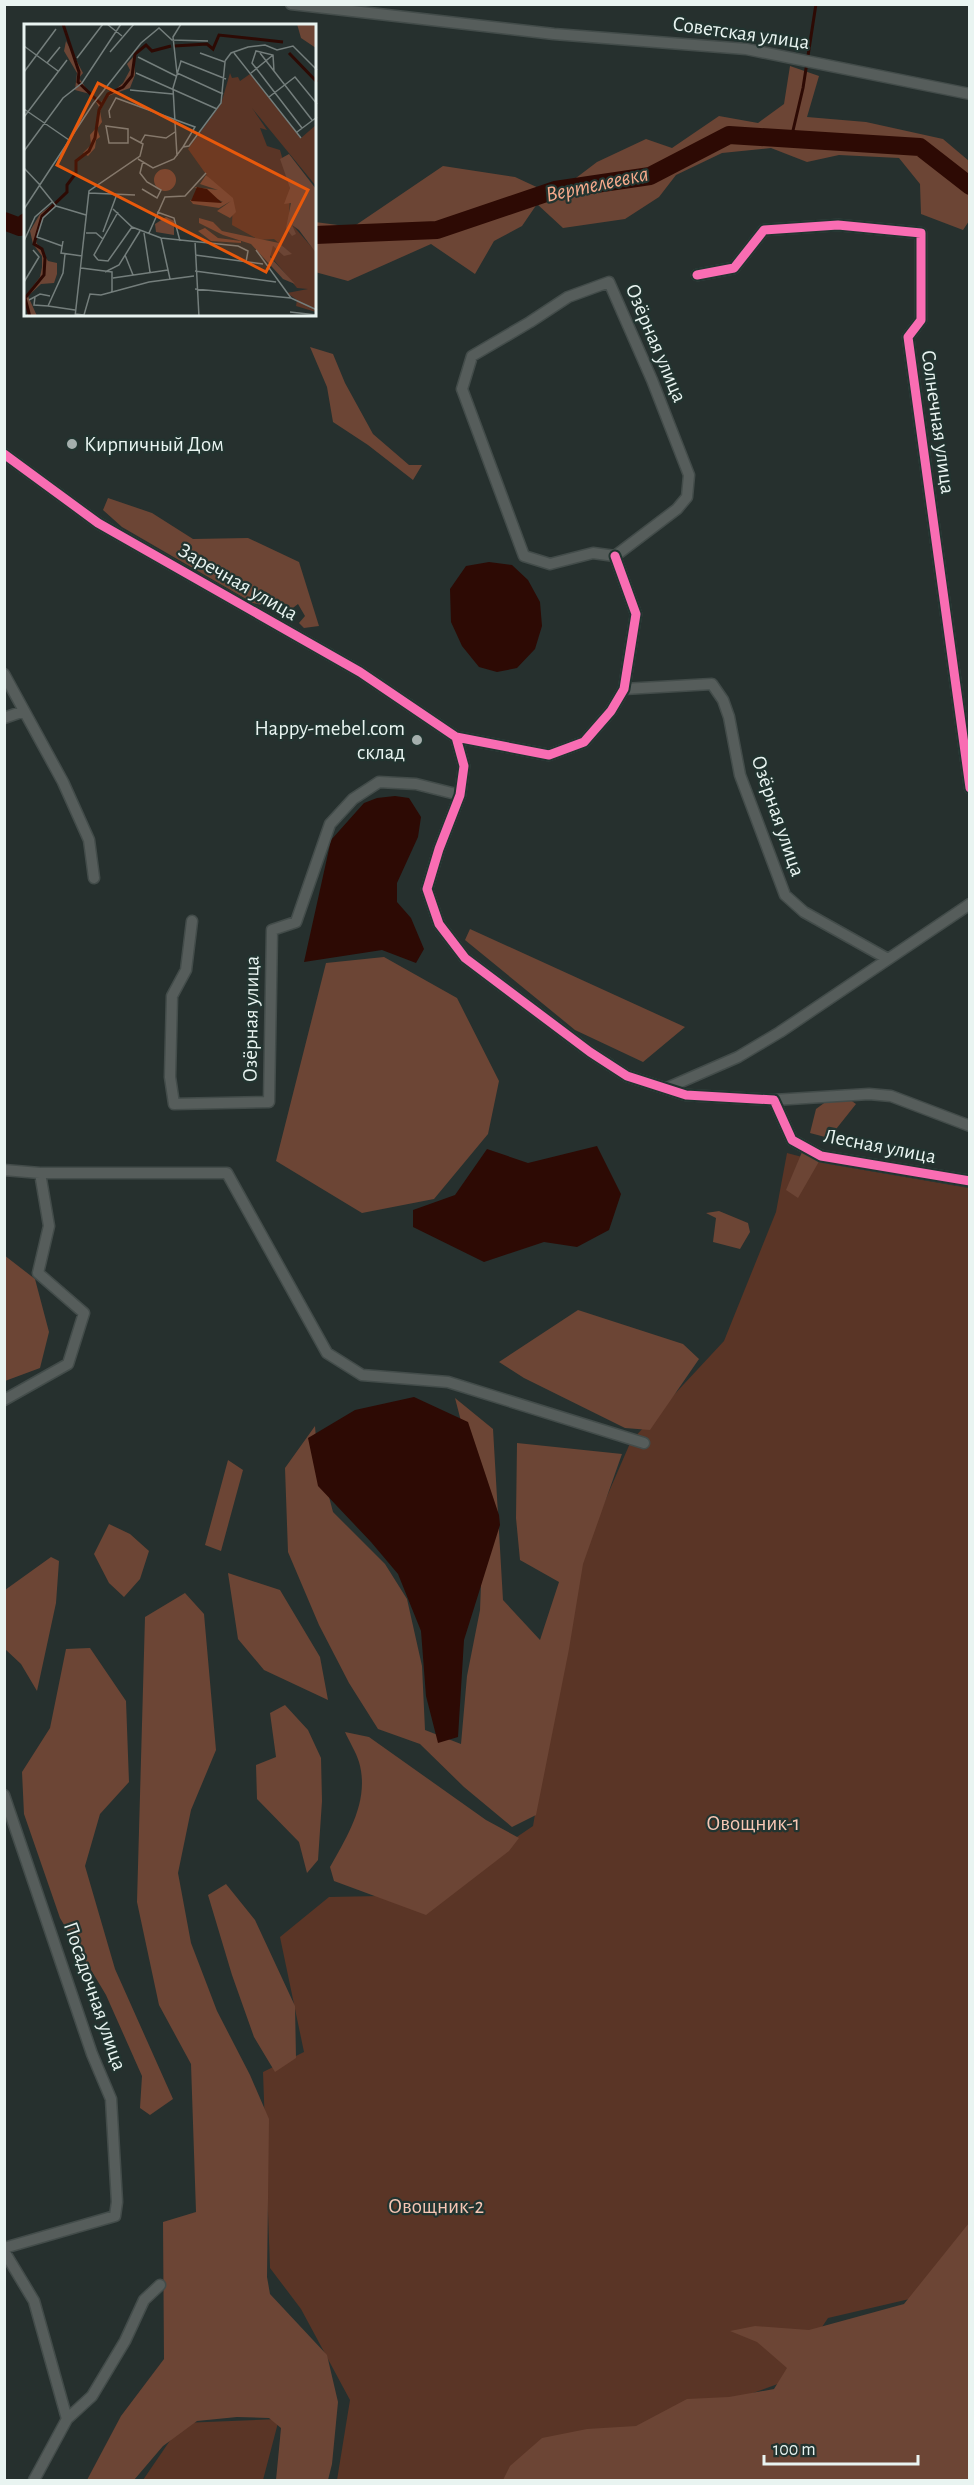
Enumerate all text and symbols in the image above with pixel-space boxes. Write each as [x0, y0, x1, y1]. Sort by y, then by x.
street label: Советская улица [671, 13, 811, 53]
inset map [24, 24, 316, 316]
water label: Вертелеевка [544, 162, 651, 207]
street label: Озёрная улица [622, 281, 691, 406]
street label: Солнечная улица [917, 349, 959, 496]
place label: Кирпичный Дом [84, 434, 224, 455]
marker: Кирпичный Дом [65, 437, 79, 451]
street label: Заречная улица [175, 539, 302, 625]
place label: Happy-mebel.com склад [255, 718, 405, 763]
marker: Happy-mebel.com склад [410, 733, 424, 747]
street label: Озёрная улица [747, 753, 809, 880]
street label: Озёрная улица [239, 955, 263, 1082]
street label: Лесная улица [822, 1125, 938, 1167]
park label: Овощник-1 [706, 1813, 800, 1834]
street label: Посадочная улица [60, 1919, 130, 2073]
park label: Овощник-2 [388, 2196, 484, 2217]
scale bar [764, 2428, 918, 2466]
text: 100 m [773, 2441, 816, 2459]

